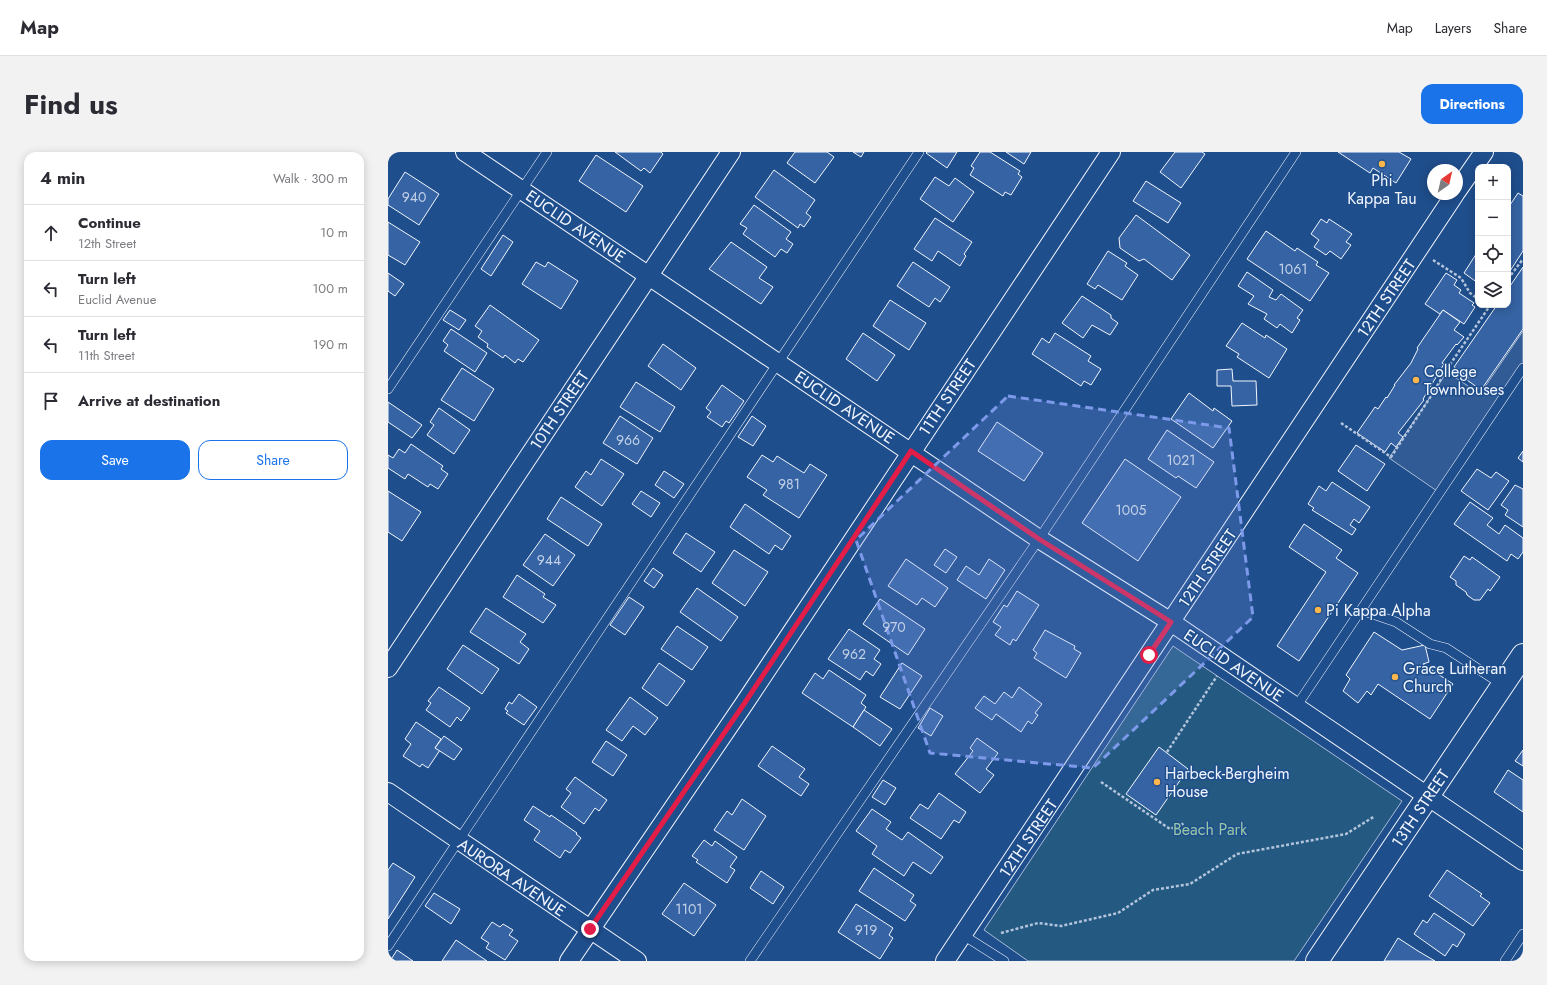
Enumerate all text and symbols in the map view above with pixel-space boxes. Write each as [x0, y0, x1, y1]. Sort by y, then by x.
text: Map [20, 14, 59, 41]
text: Map [1387, 18, 1413, 38]
text: Layers [1435, 18, 1471, 38]
text: Share [1493, 18, 1527, 38]
text: Find us [24, 84, 118, 125]
button: Directions [1421, 84, 1523, 124]
marker: Phi Kappa Tau [1377, 159, 1387, 169]
north arrow [1427, 164, 1463, 200]
map controls [1475, 164, 1511, 308]
button: + [1475, 164, 1511, 200]
text: 4 min [40, 166, 85, 190]
text: Walk · 300 m [273, 169, 348, 188]
place label: Phi Kappa Tau [1347, 169, 1417, 210]
street label: EUCLID AVENUE [521, 184, 630, 268]
house number: 940 [402, 187, 426, 207]
button: − [1475, 200, 1511, 236]
text: Continue [78, 212, 141, 234]
icon: ahead [40, 222, 62, 244]
text: 10 m [320, 223, 348, 242]
text: 12th Street [78, 234, 136, 253]
button: locate [1475, 236, 1511, 272]
street label: 12TH STREET [1352, 254, 1421, 342]
house number: 1061 [1278, 259, 1308, 279]
text: Turn left [78, 268, 136, 290]
button: layers [1475, 272, 1511, 308]
icon: left [40, 278, 62, 300]
text: 100 m [313, 279, 348, 298]
text: Euclid Avenue [78, 290, 156, 309]
text: Turn left [78, 324, 136, 346]
icon: left [40, 334, 62, 356]
text: 190 m [313, 335, 348, 354]
text: 11th Street [78, 346, 135, 365]
street label: 11TH STREET [913, 354, 982, 440]
place label: College Townhouses [1424, 360, 1504, 401]
street label: EUCLID AVENUE [790, 365, 899, 449]
street label: 10TH STREET [525, 366, 595, 454]
marker: College Townhouses [1411, 375, 1421, 385]
icon: arrive [40, 390, 62, 412]
text: Arrive at destination [78, 390, 220, 412]
house number: 966 [616, 430, 640, 450]
button: Save [40, 440, 190, 480]
button: Share [198, 440, 348, 480]
house number: 1021 [1167, 450, 1195, 470]
house number: 981 [778, 474, 800, 494]
house number: 1005 [1116, 500, 1147, 520]
street label: 12TH STREET [1173, 524, 1242, 612]
house number: 944 [537, 550, 561, 570]
place label: Pi Kappa Alpha [1326, 599, 1431, 622]
marker: Pi Kappa Alpha [1313, 605, 1323, 615]
house number: 970 [882, 617, 906, 637]
street label: EUCLID AVENUE [1179, 623, 1288, 707]
house number: 962 [842, 644, 866, 664]
route start [1140, 646, 1158, 664]
place label: Grace Lutheran Church [1403, 657, 1507, 698]
marker: Grace Lutheran Church [1390, 672, 1400, 682]
place label: Harbeck-Bergheim House [1165, 762, 1290, 803]
street label: 13TH STREET [1386, 764, 1455, 852]
marker: Harbeck-Bergheim House [1152, 777, 1162, 787]
street label: 12TH STREET [994, 794, 1063, 882]
park label: Beach Park [1173, 818, 1248, 841]
street label: AURORA AVENUE [453, 833, 570, 922]
house number: 1101 [675, 899, 703, 919]
route end [581, 920, 599, 938]
house number: 919 [855, 920, 877, 940]

